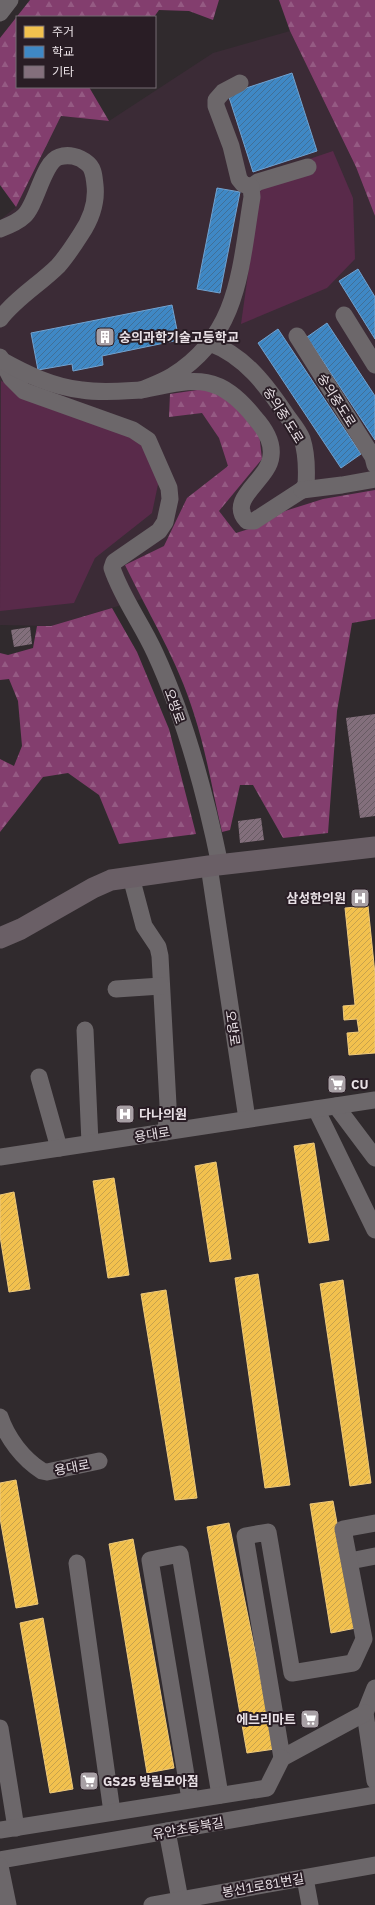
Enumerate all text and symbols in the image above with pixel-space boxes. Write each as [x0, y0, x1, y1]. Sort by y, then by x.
legend [16, 16, 156, 88]
text: 주거 [52, 24, 74, 39]
text: 학교 [52, 44, 74, 59]
text: 기타 [52, 64, 74, 79]
building icon: 숭의과학기술고등학교 [94, 326, 116, 348]
place label: 숭의과학기술고등학교 [119, 329, 239, 346]
street label: 숭의중도로 [314, 370, 360, 430]
street label: 숭의중 도로 [260, 384, 307, 446]
street label: 오방로 [160, 686, 189, 726]
hospital icon: 삼성한의원 [349, 887, 371, 909]
place label: 삼성한의원 [286, 890, 346, 907]
street label: 오방로 [222, 1009, 243, 1047]
supermarket icon: CU [326, 1073, 348, 1095]
place label: CU [351, 1076, 369, 1093]
hospital icon: 다나의원 [114, 1103, 136, 1125]
place label: 다나의원 [139, 1106, 187, 1123]
street label: 용대로 [133, 1123, 171, 1146]
street label: 용대로 [53, 1456, 91, 1479]
supermarket icon: 에브리마트 [299, 1708, 321, 1730]
place label: 에브리마트 [236, 1711, 296, 1728]
supermarket icon: GS25 방림모아점 [78, 1770, 100, 1792]
place label: GS25 방림모아점 [103, 1773, 199, 1790]
street label: 유안초등북길 [151, 1814, 225, 1843]
street label: 봉선1로81번길 [221, 1870, 306, 1901]

